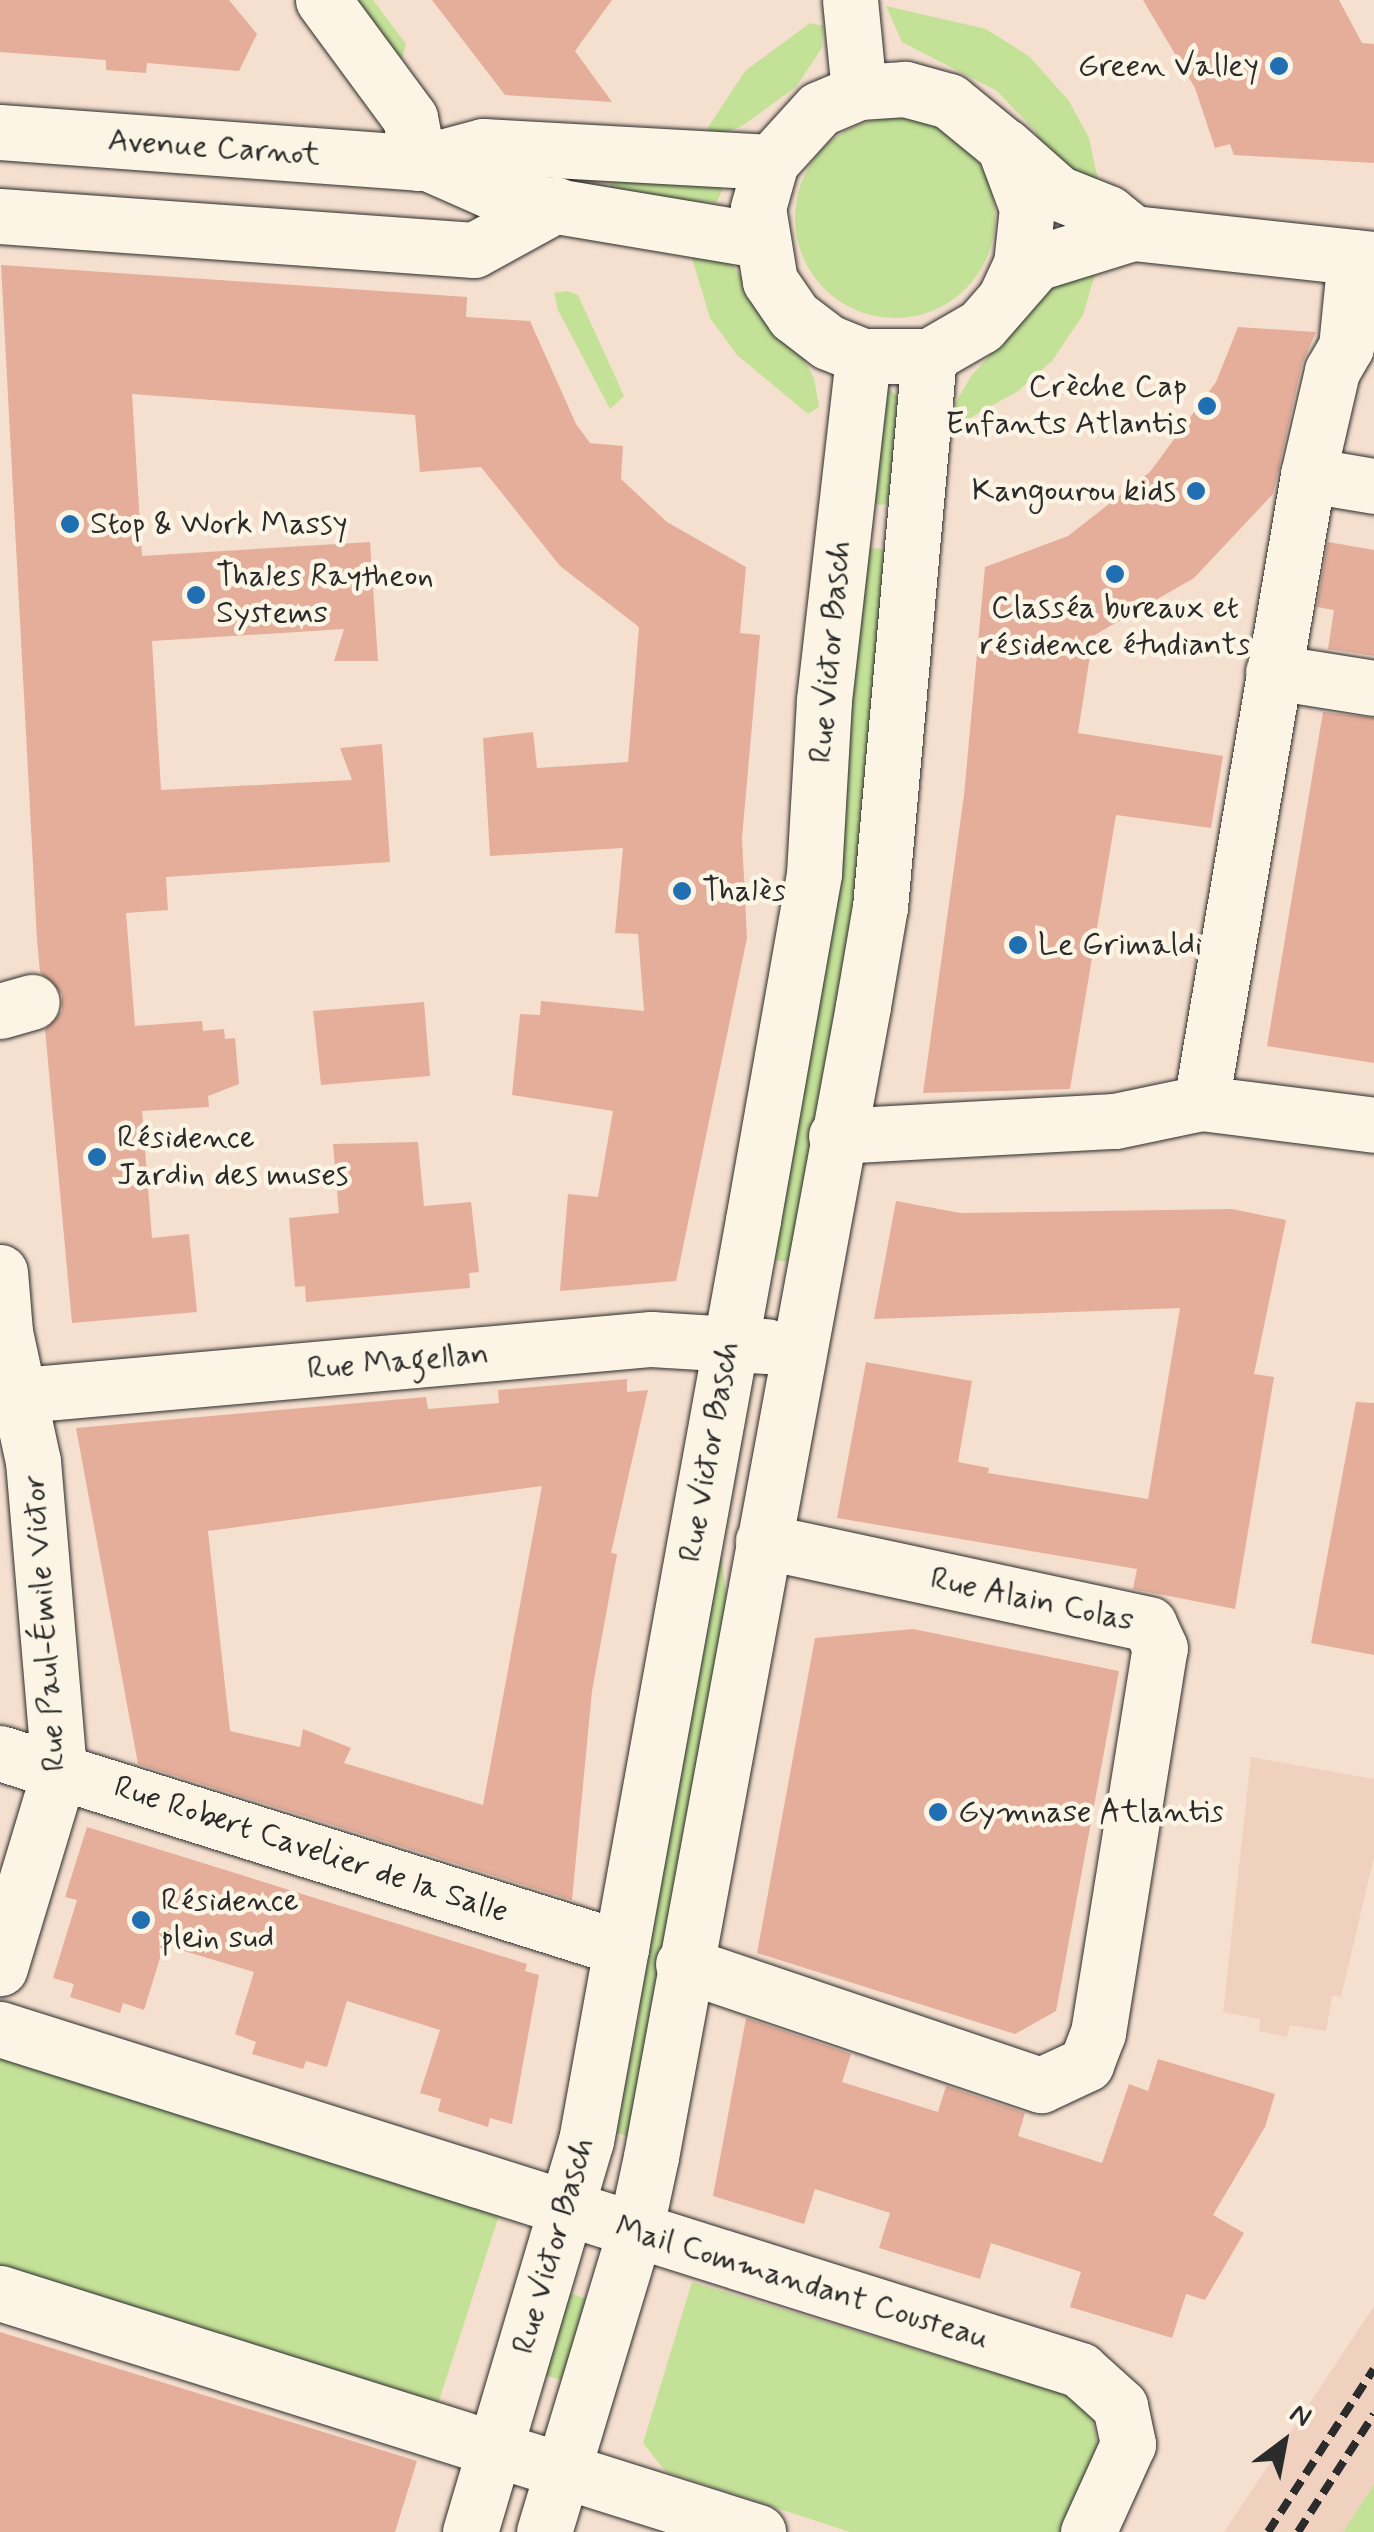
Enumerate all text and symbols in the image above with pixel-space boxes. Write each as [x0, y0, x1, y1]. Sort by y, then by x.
place label: Green Valley [1082, 47, 1259, 85]
marker: Green Valley [1268, 55, 1290, 77]
street label: Avenue Carnot [106, 121, 322, 175]
place label: Crèche Cap Enfants Atlantis [935, 369, 1187, 444]
marker: Crèche Cap Enfants Atlantis [1196, 395, 1218, 417]
place label: Kangourou kids [973, 472, 1176, 510]
marker: Kangourou kids [1185, 480, 1207, 502]
place label: Stop & Work Massy [90, 505, 348, 543]
marker: Stop & Work Massy [59, 513, 81, 535]
street label: Rue Victor Basch [802, 538, 860, 766]
place label: Thales Raytheon Systems [216, 558, 433, 633]
marker: Classéa bureaux et résidence étudiants [1104, 563, 1126, 585]
marker: Thales Raytheon Systems [185, 584, 207, 606]
place label: Classéa bureaux et résidence étudiants [980, 590, 1250, 665]
place label: Thalès [702, 872, 786, 910]
marker: Thalès [671, 880, 693, 902]
place label: Le Grimaldi [1038, 926, 1205, 964]
marker: Le Grimaldi [1007, 934, 1029, 956]
place label: Résidence Jardin des muses [117, 1120, 349, 1195]
marker: Résidence Jardin des muses [86, 1146, 108, 1168]
street label: Rue Magellan [306, 1335, 490, 1389]
street label: Rue Victor Basch [671, 1337, 749, 1567]
street label: Rue Paul-Émile Victor [16, 1479, 74, 1767]
street label: Rue Alain Colas [927, 1560, 1137, 1640]
street label: Rue Robert Cavelier de la Salle [108, 1768, 514, 1932]
place label: Gymnase Atlantis [958, 1793, 1223, 1831]
marker: Gymnase Atlantis [927, 1801, 949, 1823]
place label: Résidence plein sud [161, 1883, 299, 1958]
marker: Résidence plein sud [130, 1909, 152, 1931]
street label: Rue Victor Basch [504, 2132, 604, 2360]
street label: Mail Commandant Cousteau [602, 2205, 1002, 2361]
north arrow [1234, 2392, 1334, 2492]
text: N [1282, 2396, 1318, 2437]

